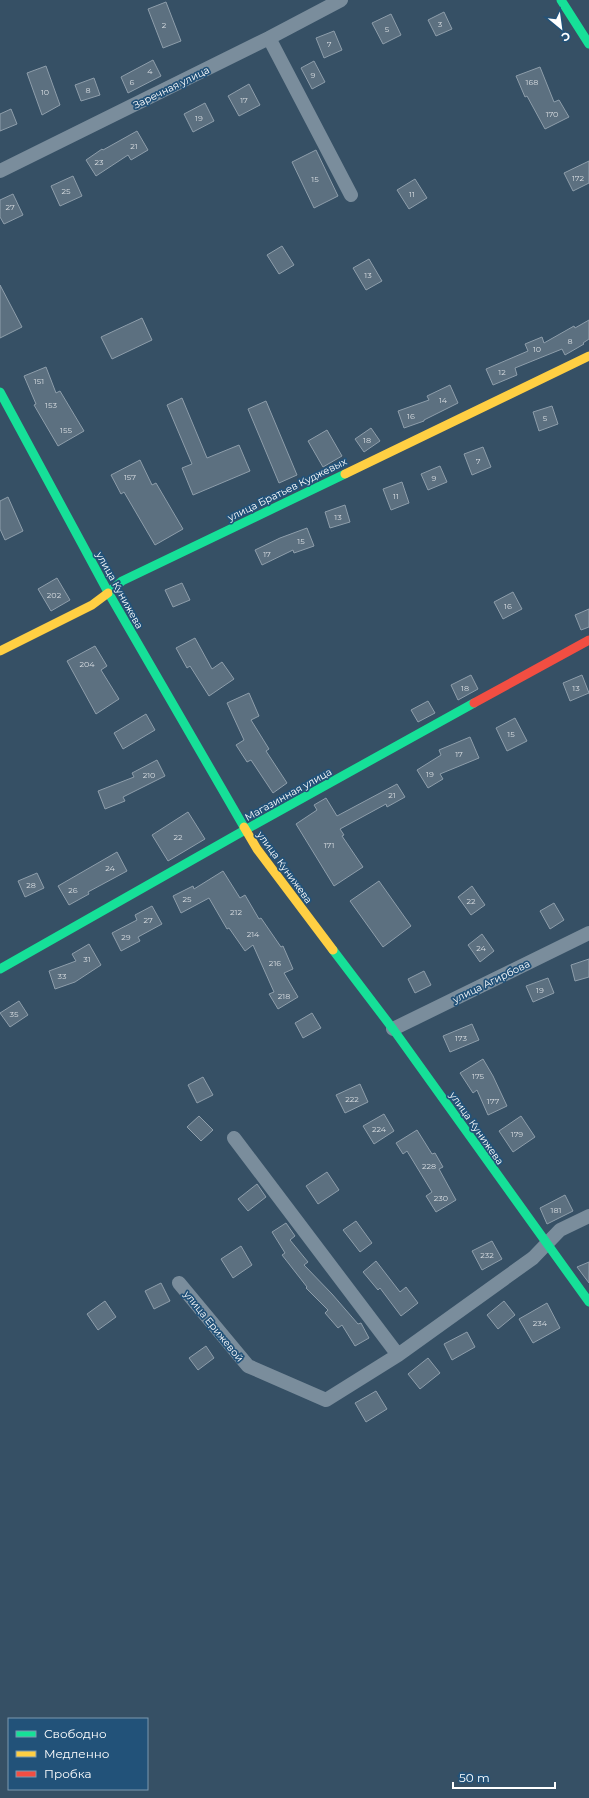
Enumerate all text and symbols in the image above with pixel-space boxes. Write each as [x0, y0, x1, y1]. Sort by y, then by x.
north arrow [541, 8, 581, 48]
house number: 3 [438, 19, 443, 29]
house number: 2 [162, 20, 167, 30]
house number: 5 [385, 24, 390, 34]
text: С [559, 29, 573, 45]
house number: 7 [327, 39, 332, 49]
street label: Заречная улица [131, 63, 212, 112]
house number: 4 [147, 66, 153, 76]
house number: 9 [311, 70, 316, 80]
house number: 6 [130, 77, 135, 87]
house number: 168 [526, 77, 538, 87]
house number: 8 [85, 85, 91, 95]
house number: 10 [41, 87, 49, 97]
house number: 17 [240, 95, 248, 105]
house number: 170 [546, 109, 558, 119]
house number: 19 [195, 113, 203, 123]
house number: 21 [130, 141, 138, 151]
house number: 23 [94, 157, 104, 167]
house number: 172 [572, 173, 585, 183]
house number: 15 [311, 174, 319, 184]
house number: 25 [61, 186, 71, 196]
house number: 11 [409, 189, 415, 199]
house number: 27 [5, 202, 15, 212]
house number: 13 [364, 270, 372, 280]
house number: 8 [567, 336, 573, 346]
house number: 10 [533, 344, 541, 354]
house number: 12 [498, 367, 506, 377]
house number: 151 [34, 376, 44, 386]
house number: 14 [439, 395, 448, 405]
house number: 153 [45, 400, 57, 410]
house number: 16 [407, 411, 415, 421]
house number: 5 [543, 413, 548, 423]
house number: 155 [60, 425, 72, 435]
house number: 18 [363, 435, 371, 445]
street label: улица Братьев Куджевых [225, 455, 350, 524]
house number: 7 [476, 456, 481, 466]
house number: 157 [124, 472, 136, 482]
house number: 9 [432, 473, 437, 483]
house number: 11 [393, 491, 399, 501]
house number: 13 [334, 512, 342, 522]
house number: 15 [297, 536, 305, 546]
street label: улица Кунижева [93, 549, 146, 631]
house number: 17 [263, 549, 271, 559]
house number: 202 [47, 590, 62, 600]
house number: 16 [504, 601, 512, 611]
house number: 204 [79, 659, 95, 669]
house number: 18 [461, 683, 469, 693]
house number: 13 [572, 683, 580, 693]
house number: 15 [507, 729, 515, 739]
house number: 17 [455, 749, 463, 759]
street label: Магазинная улица [242, 765, 334, 824]
house number: 19 [426, 769, 434, 779]
house number: 210 [143, 770, 155, 780]
house number: 21 [388, 790, 396, 800]
street label: улица Кунижева [253, 828, 315, 906]
house number: 22 [173, 832, 183, 842]
house number: 171 [324, 840, 334, 850]
house number: 24 [105, 863, 116, 873]
house number: 28 [26, 880, 36, 890]
house number: 26 [68, 885, 78, 895]
house number: 25 [182, 894, 192, 904]
house number: 22 [466, 896, 476, 906]
house number: 212 [230, 907, 242, 917]
house number: 27 [143, 915, 153, 925]
house number: 214 [247, 929, 260, 939]
house number: 29 [121, 932, 131, 942]
house number: 24 [476, 943, 487, 953]
house number: 31 [83, 954, 91, 964]
street label: улица Агирбова [449, 957, 532, 1006]
house number: 216 [269, 958, 281, 968]
house number: 33 [58, 971, 67, 981]
house number: 19 [536, 985, 544, 995]
house number: 218 [278, 991, 290, 1001]
house number: 35 [10, 1009, 19, 1019]
house number: 173 [455, 1033, 468, 1043]
house number: 175 [472, 1071, 484, 1081]
street label: улица Кунижева [446, 1089, 507, 1167]
house number: 222 [345, 1094, 359, 1104]
house number: 177 [487, 1096, 499, 1106]
house number: 224 [372, 1124, 387, 1134]
house number: 179 [511, 1129, 523, 1139]
house number: 228 [422, 1161, 436, 1171]
house number: 230 [434, 1193, 448, 1203]
house number: 181 [551, 1205, 561, 1215]
house number: 232 [480, 1250, 494, 1260]
street label: улица Ерижевой [180, 1287, 246, 1365]
house number: 234 [533, 1318, 548, 1328]
legend [8, 1718, 148, 1790]
text: Свободно [44, 1726, 107, 1741]
text: Медленно [44, 1746, 110, 1761]
scale bar [453, 1764, 555, 1790]
text: Пробка [44, 1766, 92, 1781]
text: 50 m [459, 1770, 490, 1785]

